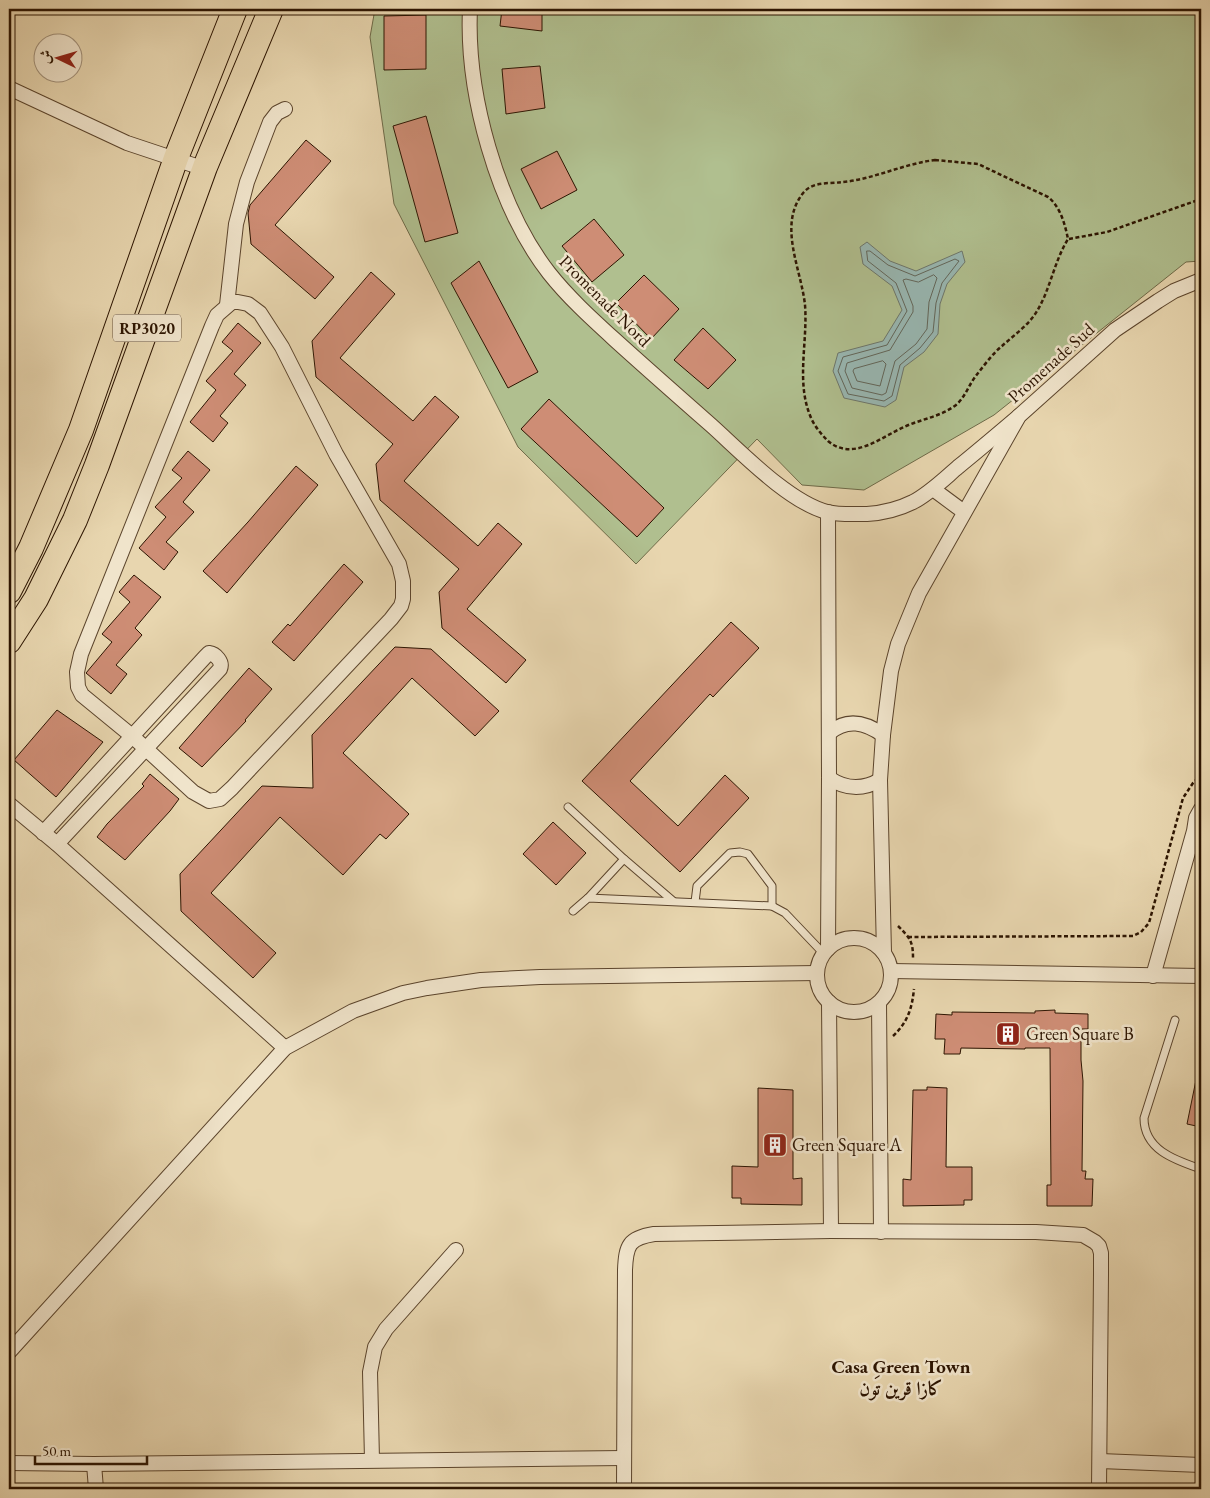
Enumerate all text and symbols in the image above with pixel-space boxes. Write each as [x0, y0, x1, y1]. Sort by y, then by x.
north arrow [32, 32, 82, 82]
text: ش [35, 49, 55, 65]
street label: Promenade Nord [555, 250, 657, 352]
road number: RP3020 [113, 314, 181, 342]
street label: Promenade Sud [1002, 317, 1100, 408]
building icon: Green Square B [995, 1021, 1021, 1047]
place label: Green Square B [1026, 1022, 1134, 1045]
building icon: Green Square A [762, 1132, 788, 1158]
place label: Green Square A [792, 1133, 902, 1156]
district label: Casa Green Town كازا قرين تَون [831, 1354, 971, 1401]
scale bar [35, 1433, 148, 1465]
text: 50 m [42, 1441, 71, 1460]

